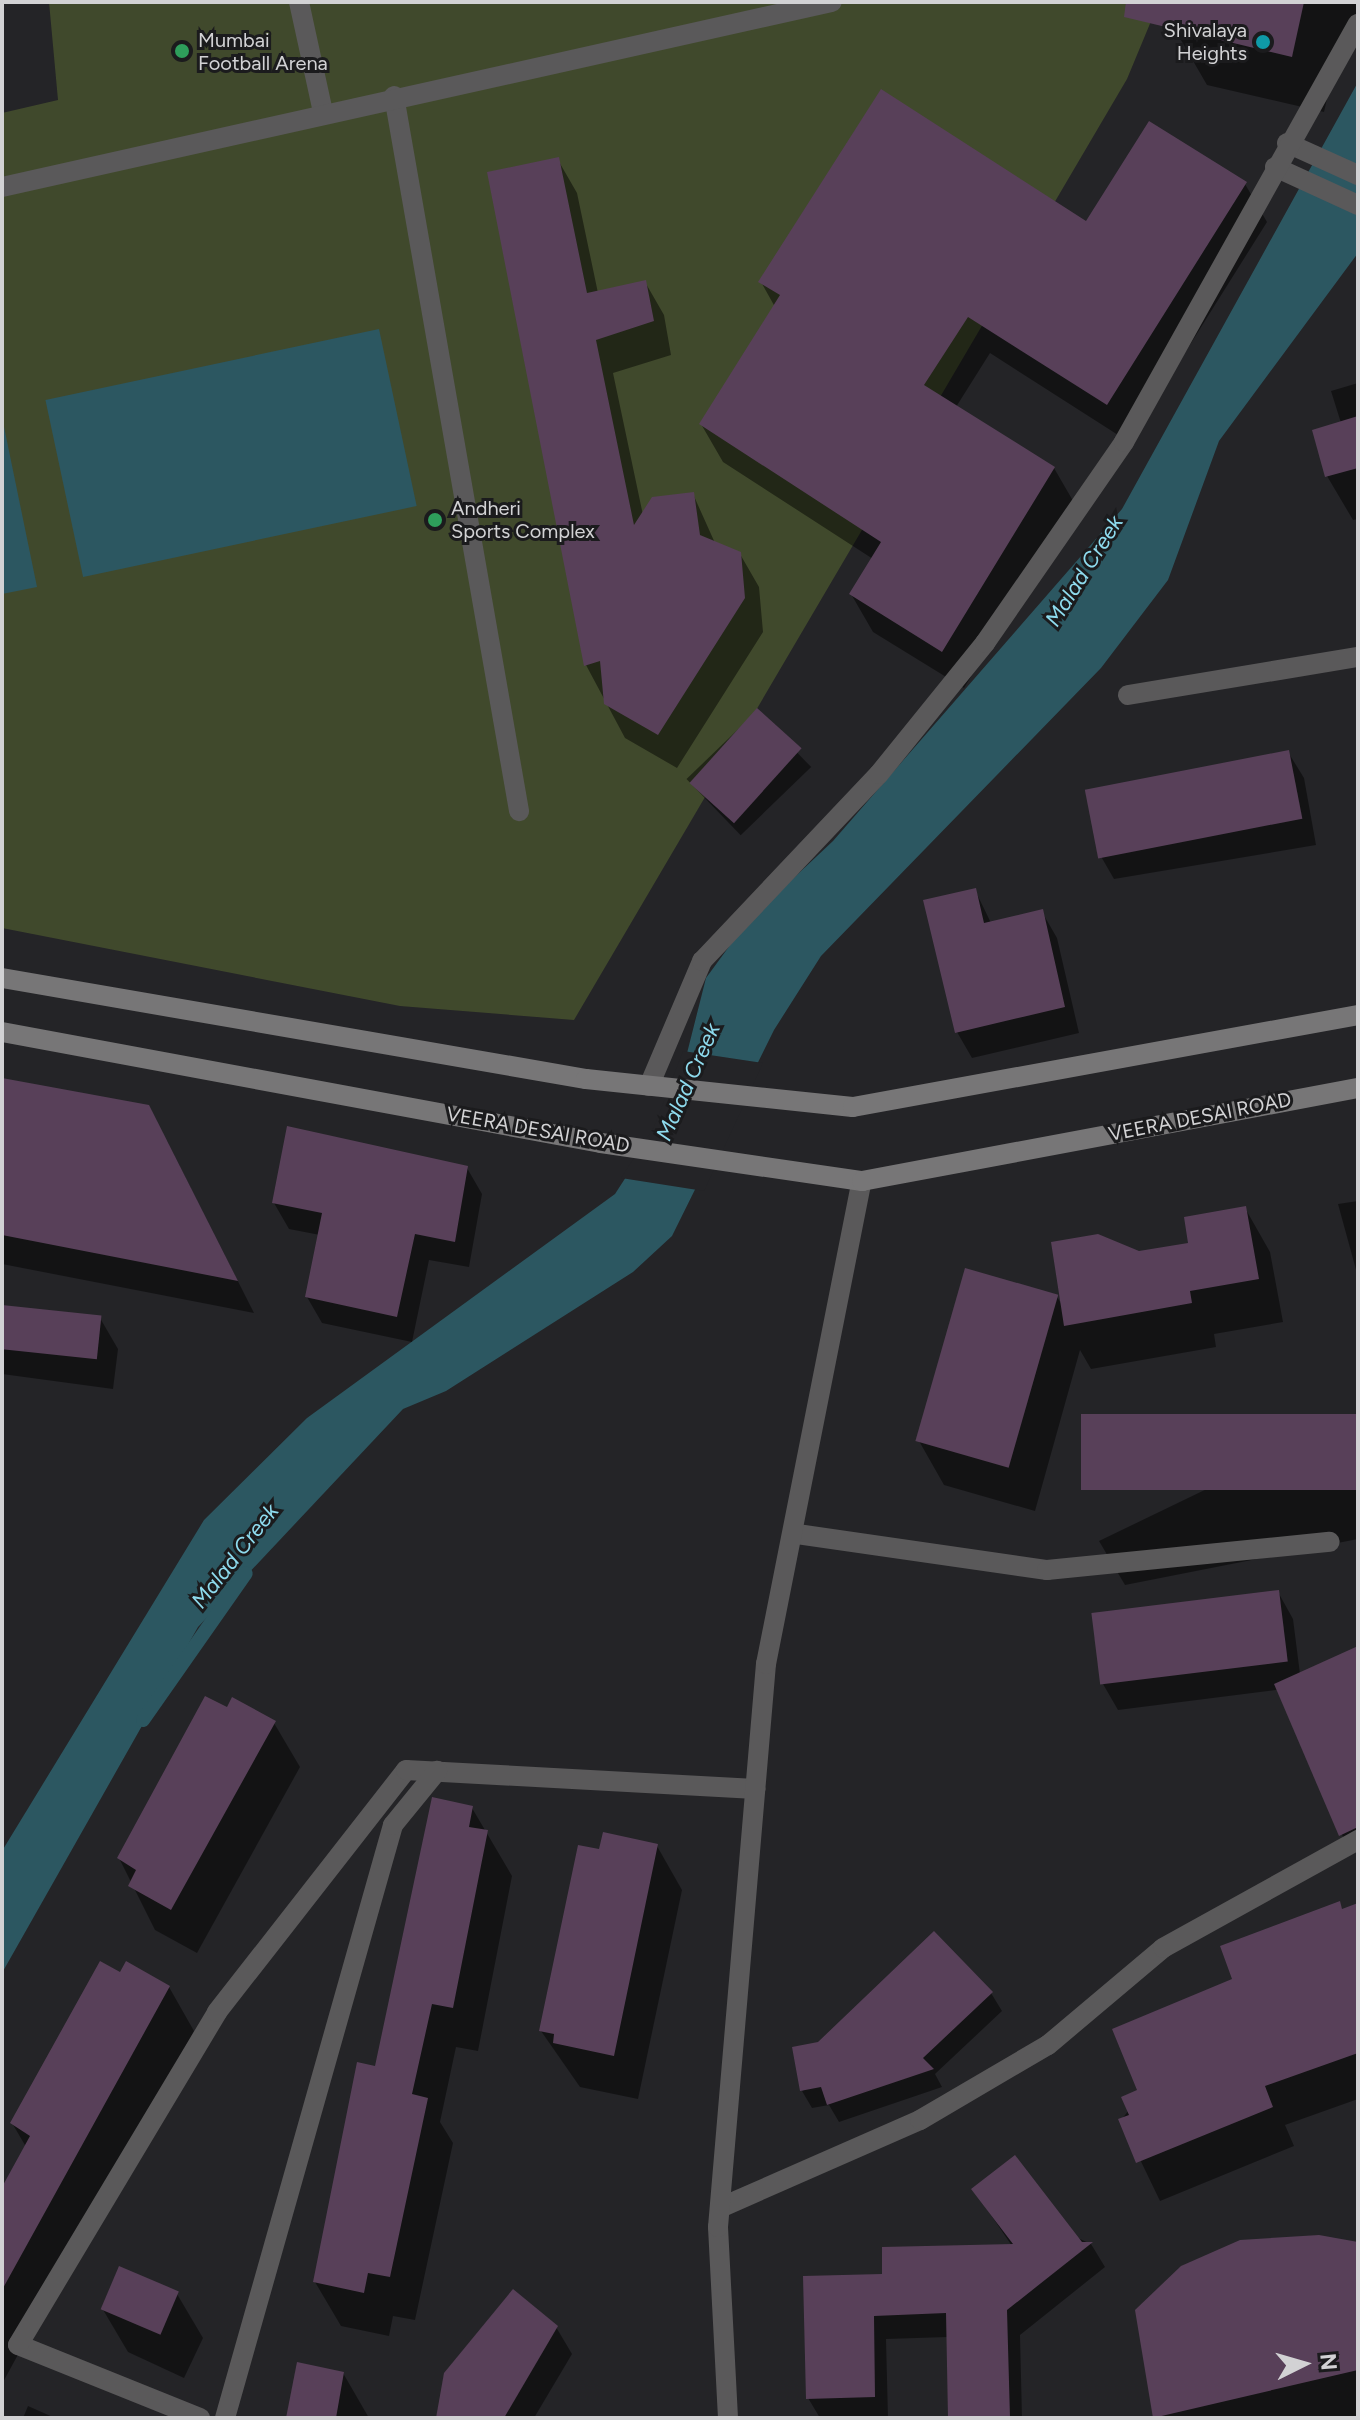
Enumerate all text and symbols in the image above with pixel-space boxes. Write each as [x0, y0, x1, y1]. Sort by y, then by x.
place label: Shivalaya Heights [1164, 18, 1247, 65]
place label: Mumbai Football Arena [198, 28, 328, 75]
marker: Shivalaya Heights [1254, 33, 1272, 51]
marker: Mumbai Football Arena [173, 42, 191, 60]
place label: Andheri Sports Complex [451, 496, 595, 543]
marker: Andheri Sports Complex [426, 511, 444, 529]
water label: Malad Creek [1039, 511, 1129, 631]
water label: Malad Creek [650, 1019, 726, 1145]
street label: VEERA DESAI ROAD [1107, 1088, 1293, 1146]
street label: VEERA DESAI ROAD [444, 1102, 632, 1158]
water label: Malad Creek [186, 1498, 284, 1614]
north arrow [1264, 2324, 1344, 2404]
text: N [1314, 2352, 1343, 2372]

